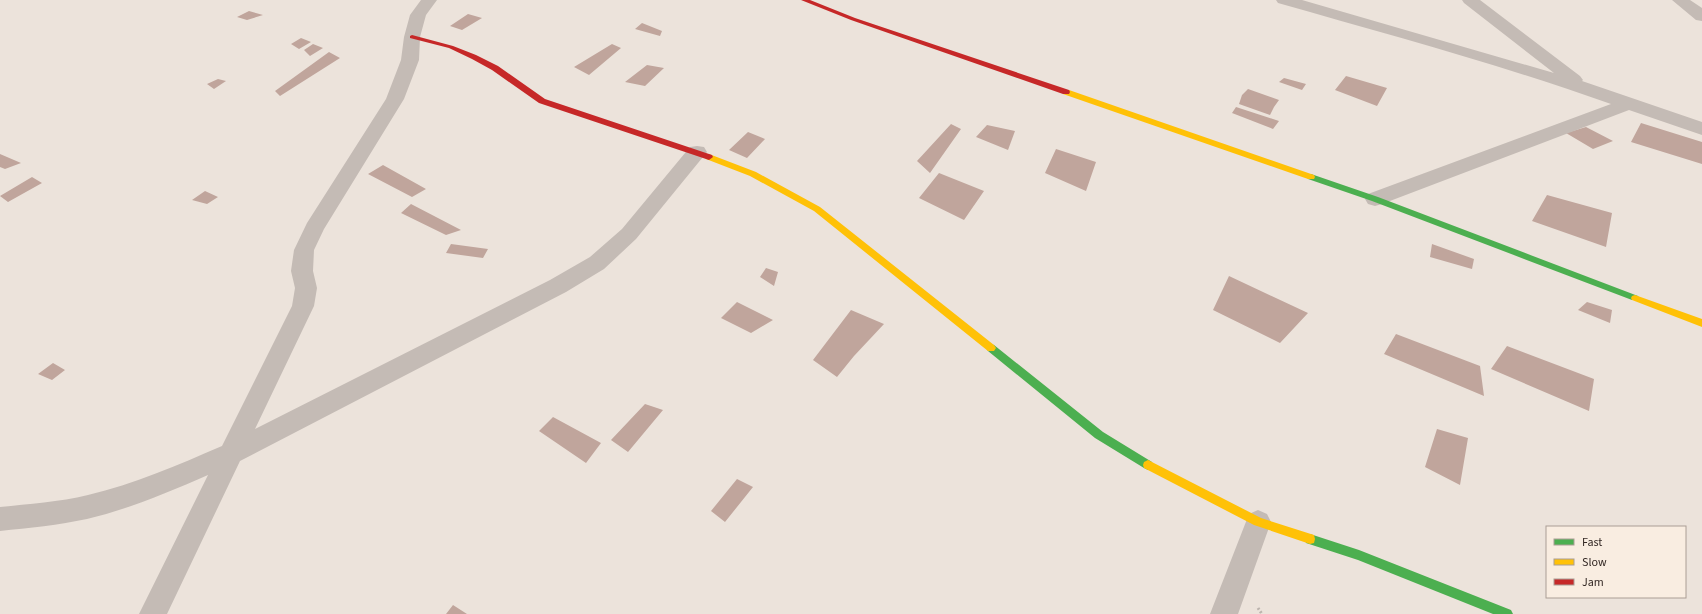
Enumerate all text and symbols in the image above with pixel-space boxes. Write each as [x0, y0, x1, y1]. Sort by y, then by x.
legend [1546, 526, 1686, 598]
text: Fast [1582, 534, 1602, 551]
text: Slow [1582, 554, 1607, 571]
text: Jam [1582, 574, 1604, 591]

